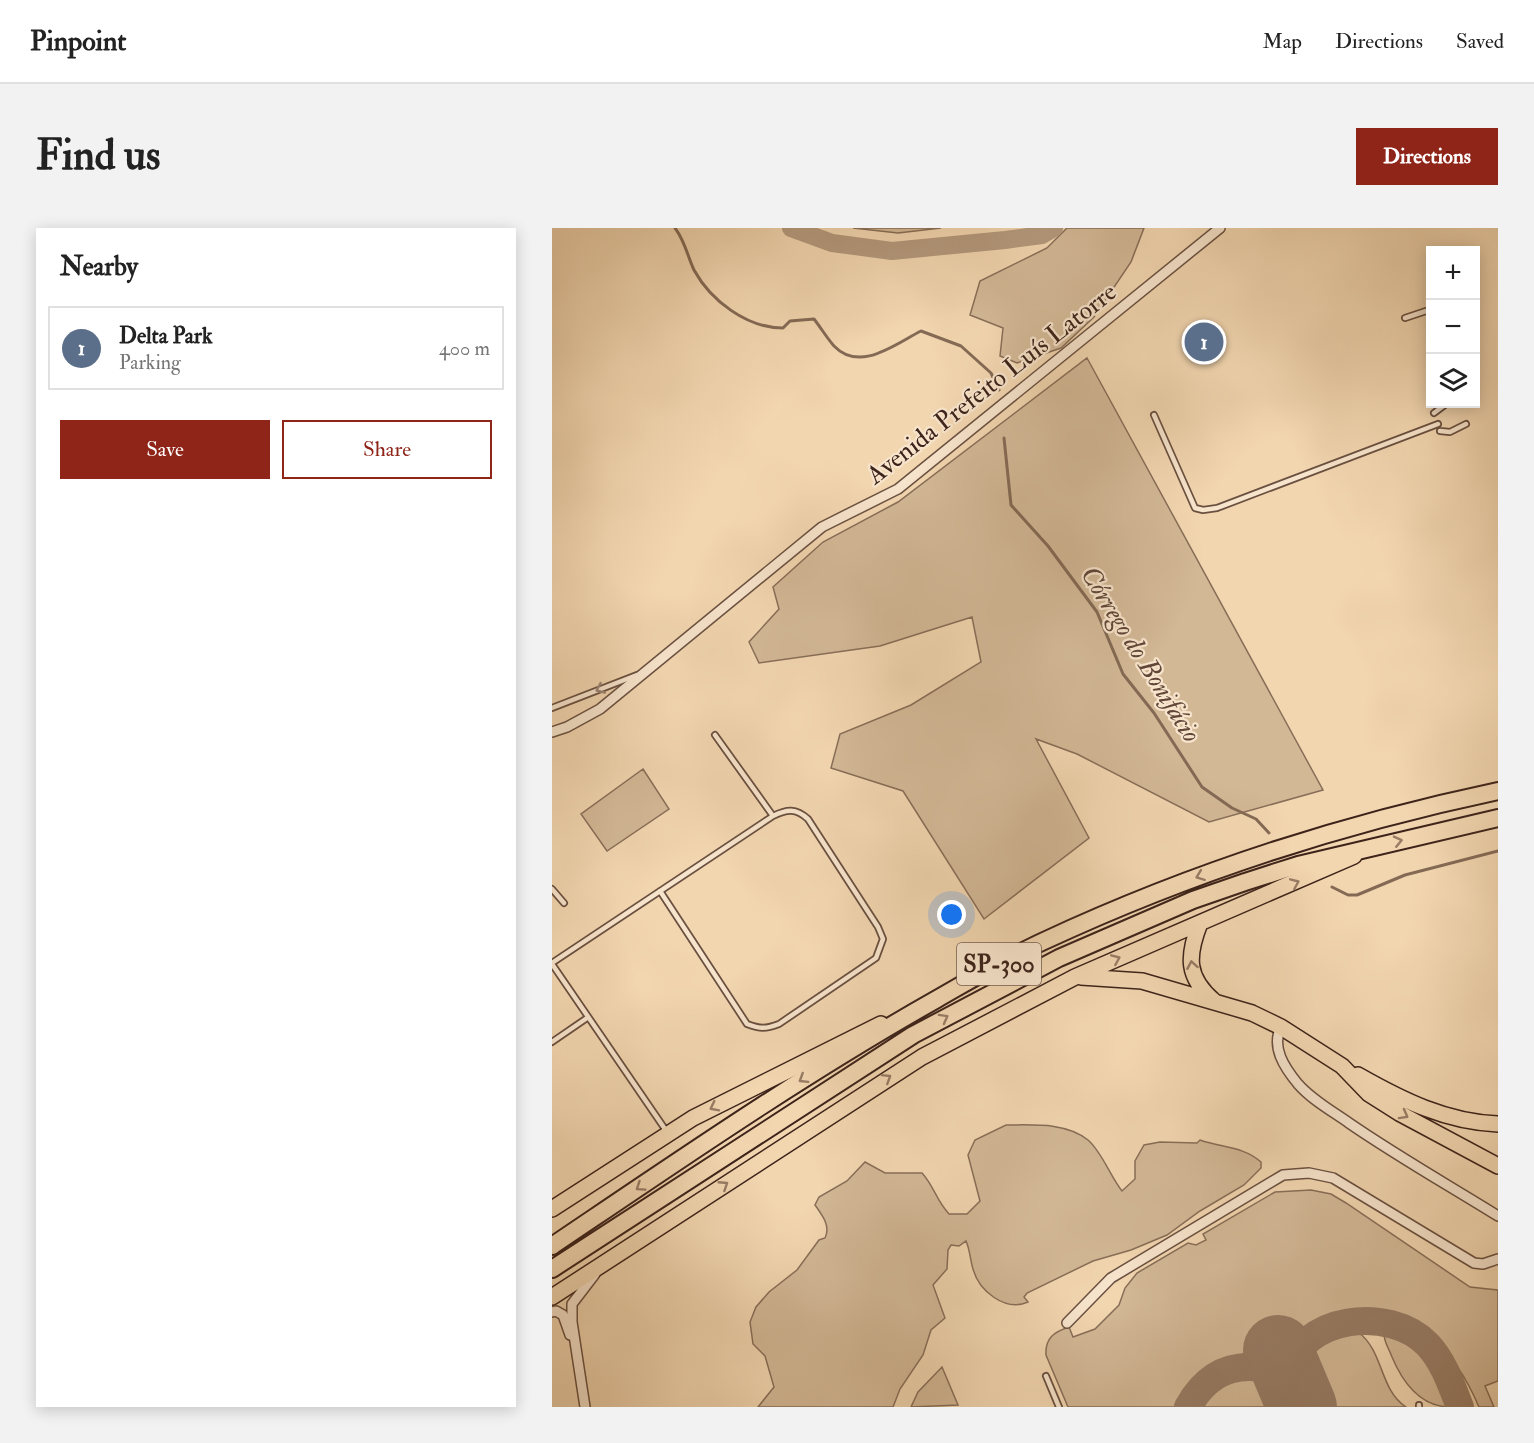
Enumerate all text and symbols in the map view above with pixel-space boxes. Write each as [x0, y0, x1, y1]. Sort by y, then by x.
text: Pinpoint [30, 24, 126, 59]
text: Map [1262, 28, 1302, 55]
text: Directions [1335, 28, 1423, 55]
text: Saved [1456, 28, 1504, 55]
button: Directions [1356, 128, 1498, 185]
text: Find us [36, 130, 160, 182]
map controls [1426, 246, 1480, 408]
button: + [1426, 246, 1480, 300]
text: Nearby [60, 251, 138, 283]
street label: Avenida Prefeito Luís Latorre [859, 276, 1123, 492]
button: − [1426, 300, 1480, 354]
pin: 1 [1184, 320, 1224, 364]
text: Delta Park [119, 322, 212, 350]
text: 1 [78, 336, 85, 361]
text: 400 m [439, 336, 490, 361]
text: Parking [119, 350, 181, 375]
button: layers [1426, 354, 1480, 408]
button: Save [60, 420, 270, 479]
button: Share [282, 420, 492, 479]
water label: Córrego do Bonifácio [1073, 560, 1208, 748]
one-way arrow [595, 682, 606, 694]
one-way arrow [1393, 836, 1403, 849]
one-way arrow [1195, 869, 1206, 881]
one-way arrow [1289, 878, 1300, 890]
your location [937, 900, 966, 929]
road number: SP-300 [957, 943, 1041, 985]
one-way arrow [1109, 954, 1120, 966]
one-way arrow [1187, 960, 1199, 970]
one-way arrow [938, 1014, 949, 1025]
one-way arrow [798, 1072, 809, 1083]
one-way arrow [881, 1074, 891, 1086]
one-way arrow [709, 1100, 720, 1112]
one-way arrow [1398, 1108, 1408, 1119]
one-way arrow [636, 1180, 647, 1191]
one-way arrow [718, 1180, 728, 1192]

